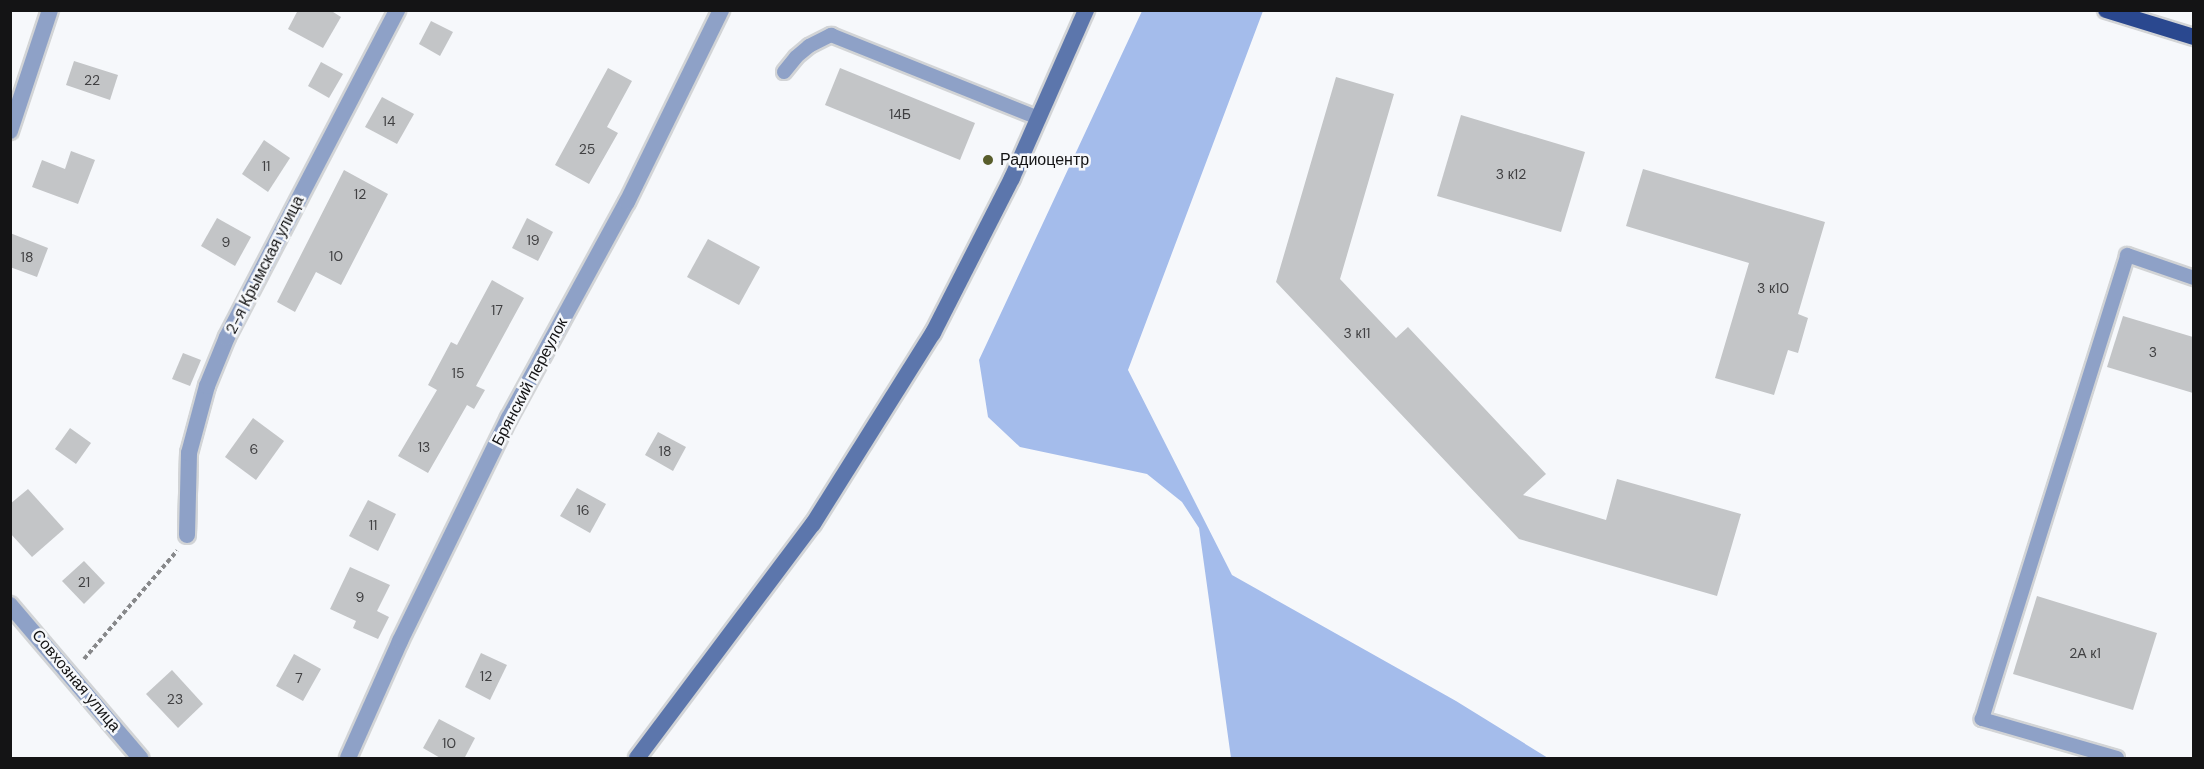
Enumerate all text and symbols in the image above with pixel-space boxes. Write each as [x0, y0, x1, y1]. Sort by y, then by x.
house number: 22 [84, 72, 100, 88]
house number: 14Б [889, 106, 911, 122]
house number: 14 [383, 113, 395, 129]
house number: 25 [579, 141, 595, 157]
place label: Радиоцентр [1000, 150, 1089, 170]
marker: Радиоцентр [981, 153, 995, 167]
house number: 11 [262, 158, 270, 174]
house number: 3 к12 [1496, 166, 1526, 182]
house number: 12 [354, 186, 366, 202]
street label: 2-я Крымская улица [222, 193, 308, 337]
house number: 19 [526, 232, 540, 248]
house number: 9 [222, 234, 230, 250]
house number: 10 [329, 248, 343, 264]
house number: 18 [21, 249, 33, 265]
house number: 3 к10 [1757, 280, 1789, 296]
house number: 17 [491, 302, 503, 318]
street label: Брянский переулок [488, 315, 572, 449]
house number: 3 к11 [1344, 325, 1370, 341]
house number: 3 [2149, 344, 2157, 360]
house number: 15 [452, 365, 464, 381]
house number: 13 [418, 439, 430, 455]
house number: 6 [250, 441, 258, 457]
house number: 18 [659, 443, 671, 459]
house number: 16 [576, 502, 590, 518]
house number: 11 [369, 517, 377, 533]
house number: 21 [78, 574, 90, 590]
house number: 9 [356, 589, 364, 605]
street label: Совхозная улица [28, 626, 124, 736]
house number: 2А к1 [2069, 645, 2101, 661]
house number: 12 [480, 668, 492, 684]
house number: 7 [295, 670, 303, 686]
house number: 23 [167, 691, 183, 707]
house number: 10 [442, 735, 456, 751]

